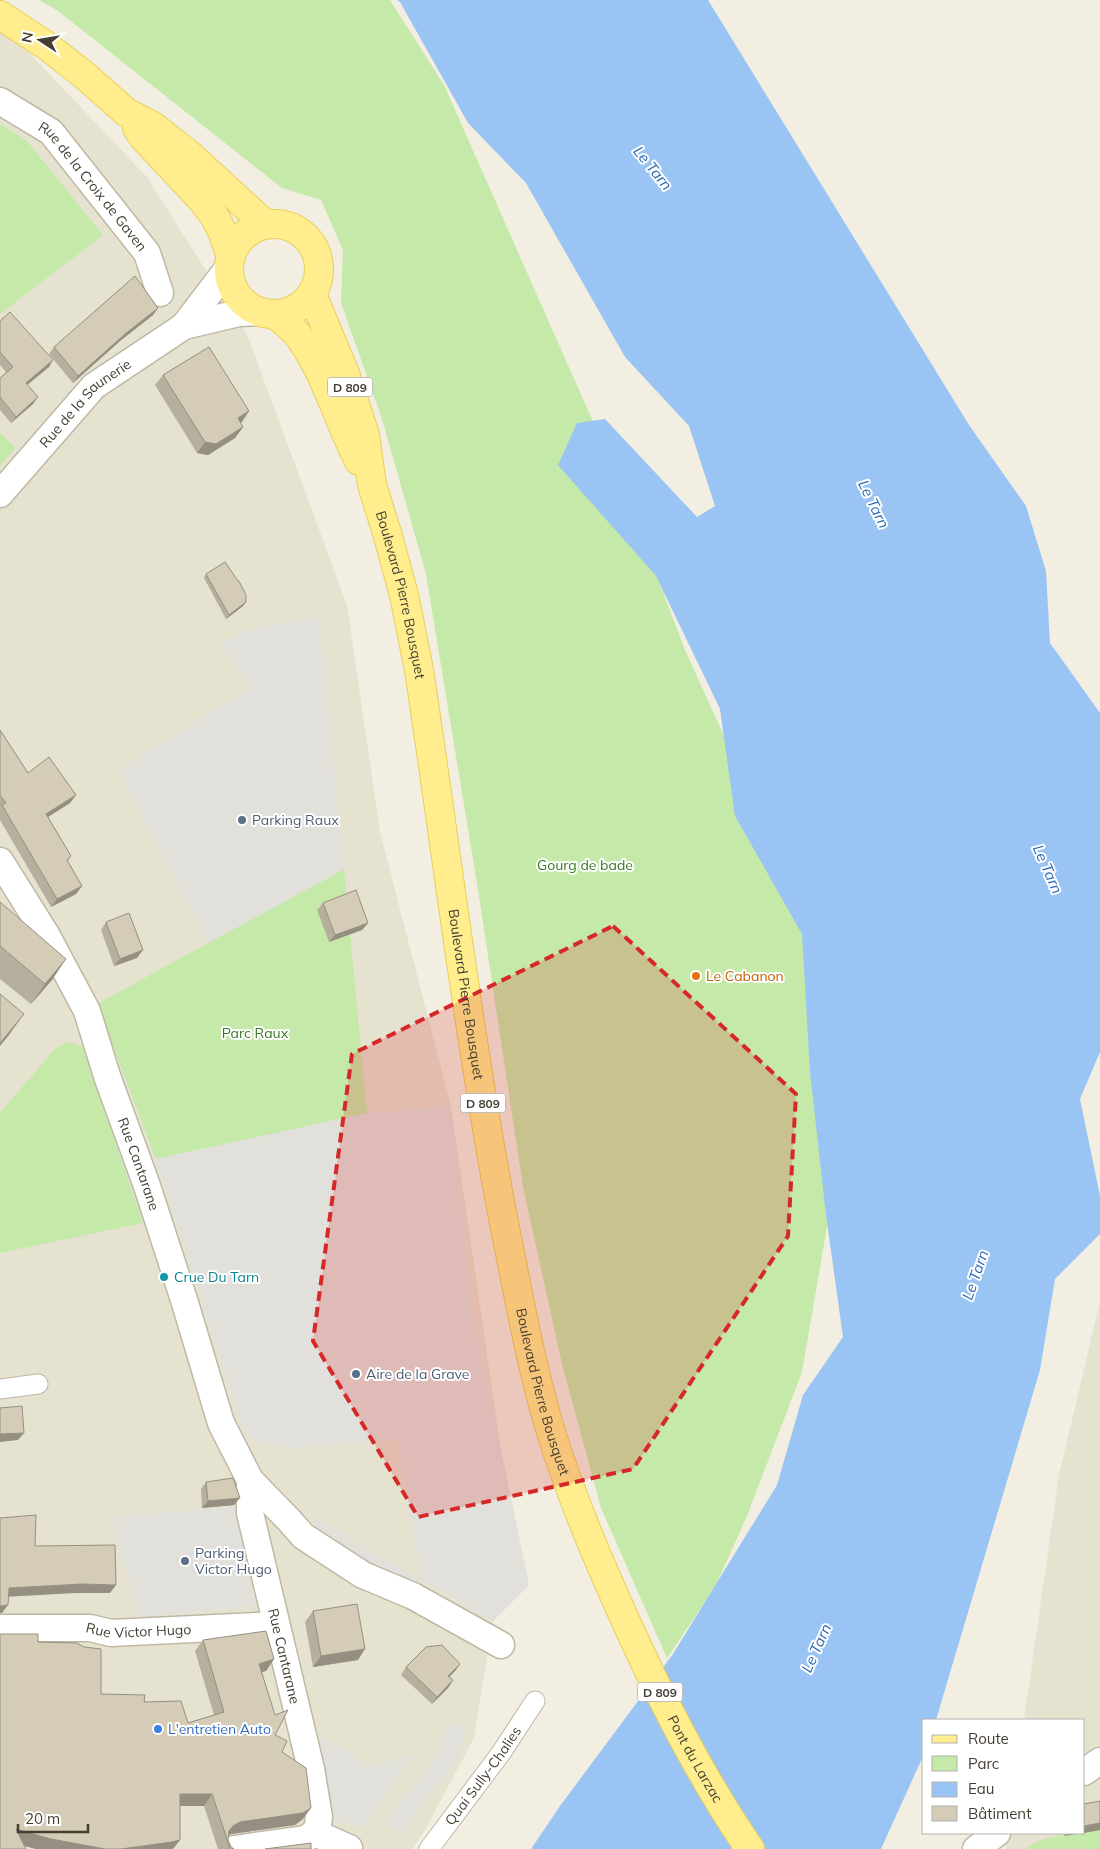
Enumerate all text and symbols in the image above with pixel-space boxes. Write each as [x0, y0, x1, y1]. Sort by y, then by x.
north arrow [15, 15, 65, 65]
text: N [17, 30, 37, 44]
street label: Rue de la Croix de Gaven [35, 118, 151, 255]
water label: Le Tarn [629, 142, 677, 194]
street label: Rue de la Saunerie [35, 355, 134, 451]
road number: D 809 [328, 378, 372, 397]
water label: Le Tarn [854, 477, 894, 531]
street label: Boulevard Pierre Bousquet [372, 509, 429, 680]
place label: Parking Raux [252, 811, 339, 829]
marker: Parking Raux [236, 814, 248, 826]
water label: Le Tarn [1029, 842, 1067, 896]
park label: Gourg de bade [537, 856, 633, 874]
street label: Boulevard Pierre Bousquet [444, 908, 488, 1081]
place label: Le Cabanon [706, 967, 784, 985]
marker: Le Cabanon [690, 970, 702, 982]
park label: Parc Raux [222, 1024, 289, 1042]
road number: D 809 [460, 1094, 506, 1112]
street label: Rue Cantarane [114, 1115, 163, 1213]
water label: Le Tarn [958, 1247, 992, 1302]
place label: Crue Du Tarn [174, 1268, 259, 1286]
marker: Crue Du Tarn [158, 1271, 170, 1283]
street label: Boulevard Pierre Bousquet [512, 1307, 574, 1478]
place label: Aire de la Grave [366, 1365, 469, 1383]
marker: Aire de la Grave [350, 1368, 362, 1380]
place label: Parking Victor Hugo [195, 1544, 272, 1578]
marker: Parking Victor Hugo [179, 1555, 191, 1567]
street label: Rue Cantarane [264, 1606, 304, 1706]
street label: Rue Victor Hugo [84, 1618, 192, 1642]
water label: Le Tarn [797, 1621, 835, 1675]
road number: D 809 [638, 1682, 682, 1701]
street label: Pont du Larzac [664, 1712, 727, 1806]
legend [922, 1719, 1085, 1834]
place label: L'entretien Auto [168, 1720, 271, 1738]
marker: L'entretien Auto [152, 1723, 164, 1735]
street label: Quai Sully-Chalies [441, 1723, 525, 1829]
text: Route [968, 1729, 1009, 1748]
text: Parc [968, 1754, 999, 1773]
text: Eau [968, 1779, 994, 1798]
scale bar [18, 1802, 88, 1834]
text: Bâtiment [968, 1804, 1031, 1823]
text: 20 m [25, 1809, 60, 1828]

